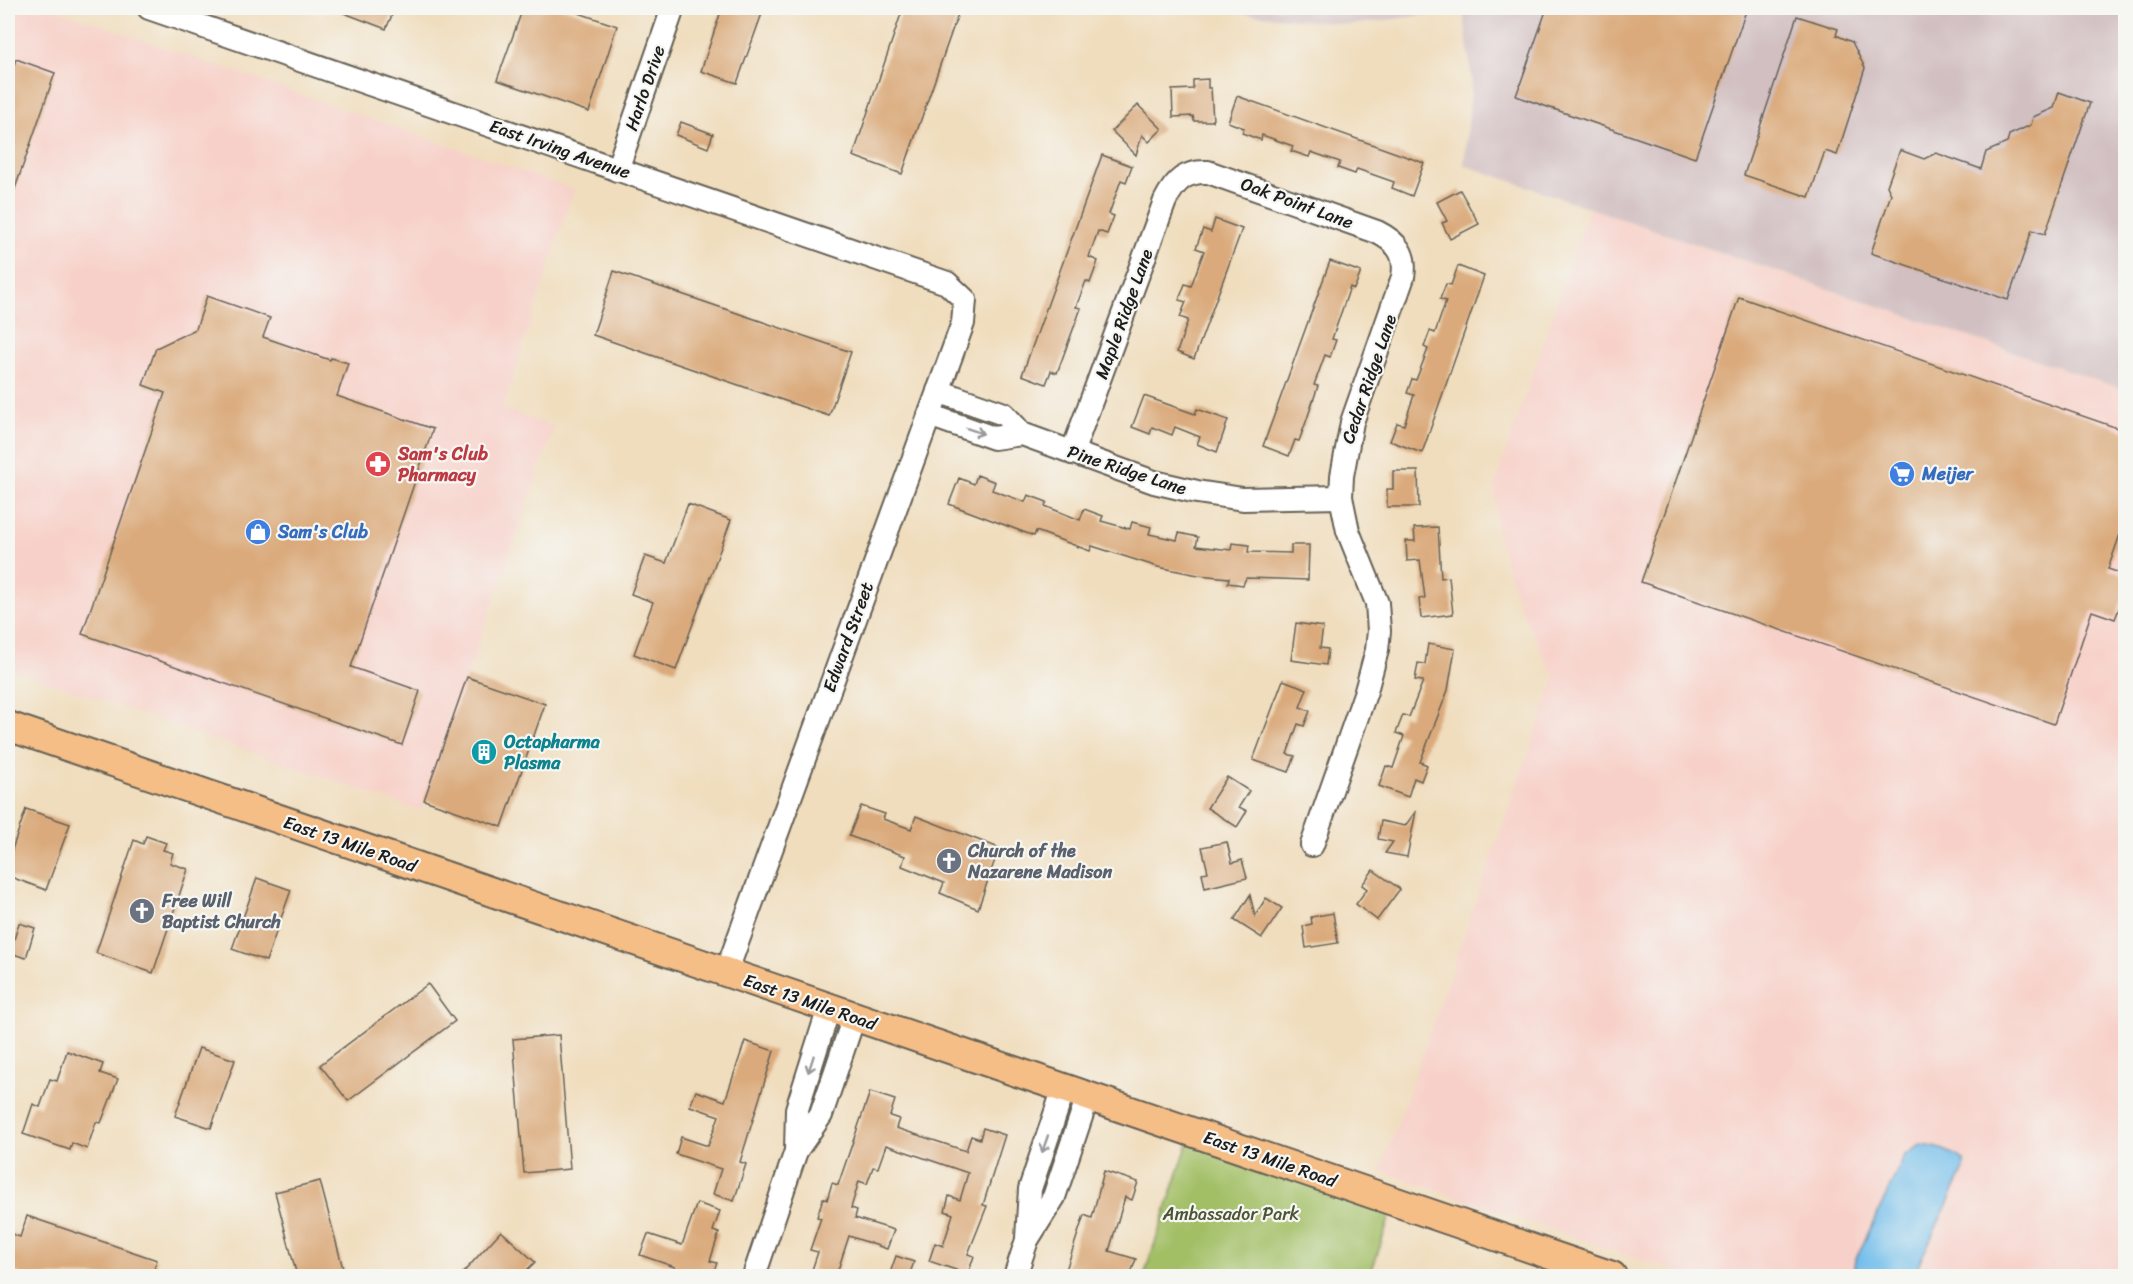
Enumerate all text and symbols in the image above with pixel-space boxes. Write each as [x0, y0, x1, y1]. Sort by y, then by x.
street label: Harlo Drive [615, 41, 675, 135]
street label: East Irving Avenue [485, 110, 635, 188]
street label: Oak Point Lane [1236, 168, 1358, 238]
street label: Maple Ridge Lane [1086, 244, 1162, 384]
street label: Cedar Ridge Lane [1332, 310, 1406, 448]
one-way arrow [965, 427, 984, 438]
street label: Pine Ridge Lane [1063, 436, 1191, 504]
place label: Sam's Club Pharmacy [397, 438, 488, 491]
pharmacy icon: Sam's Club Pharmacy [363, 449, 393, 479]
place label: Meijer [1921, 458, 1974, 490]
supermarket icon: Meijer [1887, 459, 1917, 489]
place label: Sam's Club [277, 516, 368, 548]
shop icon: Sam's Club [243, 517, 273, 547]
street label: Edward Street [813, 577, 883, 697]
place label: Octapharma Plasma [504, 726, 601, 779]
building icon: Octapharma Plasma [469, 737, 499, 767]
street label: East 13 Mile Road [279, 806, 422, 882]
place label: Church of the Nazarene Madison [967, 835, 1112, 888]
church icon: Church of the Nazarene Madison [934, 846, 964, 876]
place label: Free Will Baptist Church [161, 885, 281, 938]
church icon: Free Will Baptist Church [127, 896, 157, 926]
street label: East 13 Mile Road [739, 964, 882, 1040]
one-way arrow [805, 1054, 816, 1073]
street label: East 13 Mile Road [1199, 1121, 1342, 1197]
one-way arrow [1039, 1134, 1050, 1152]
park label: Ambassador Park [1162, 1198, 1300, 1230]

